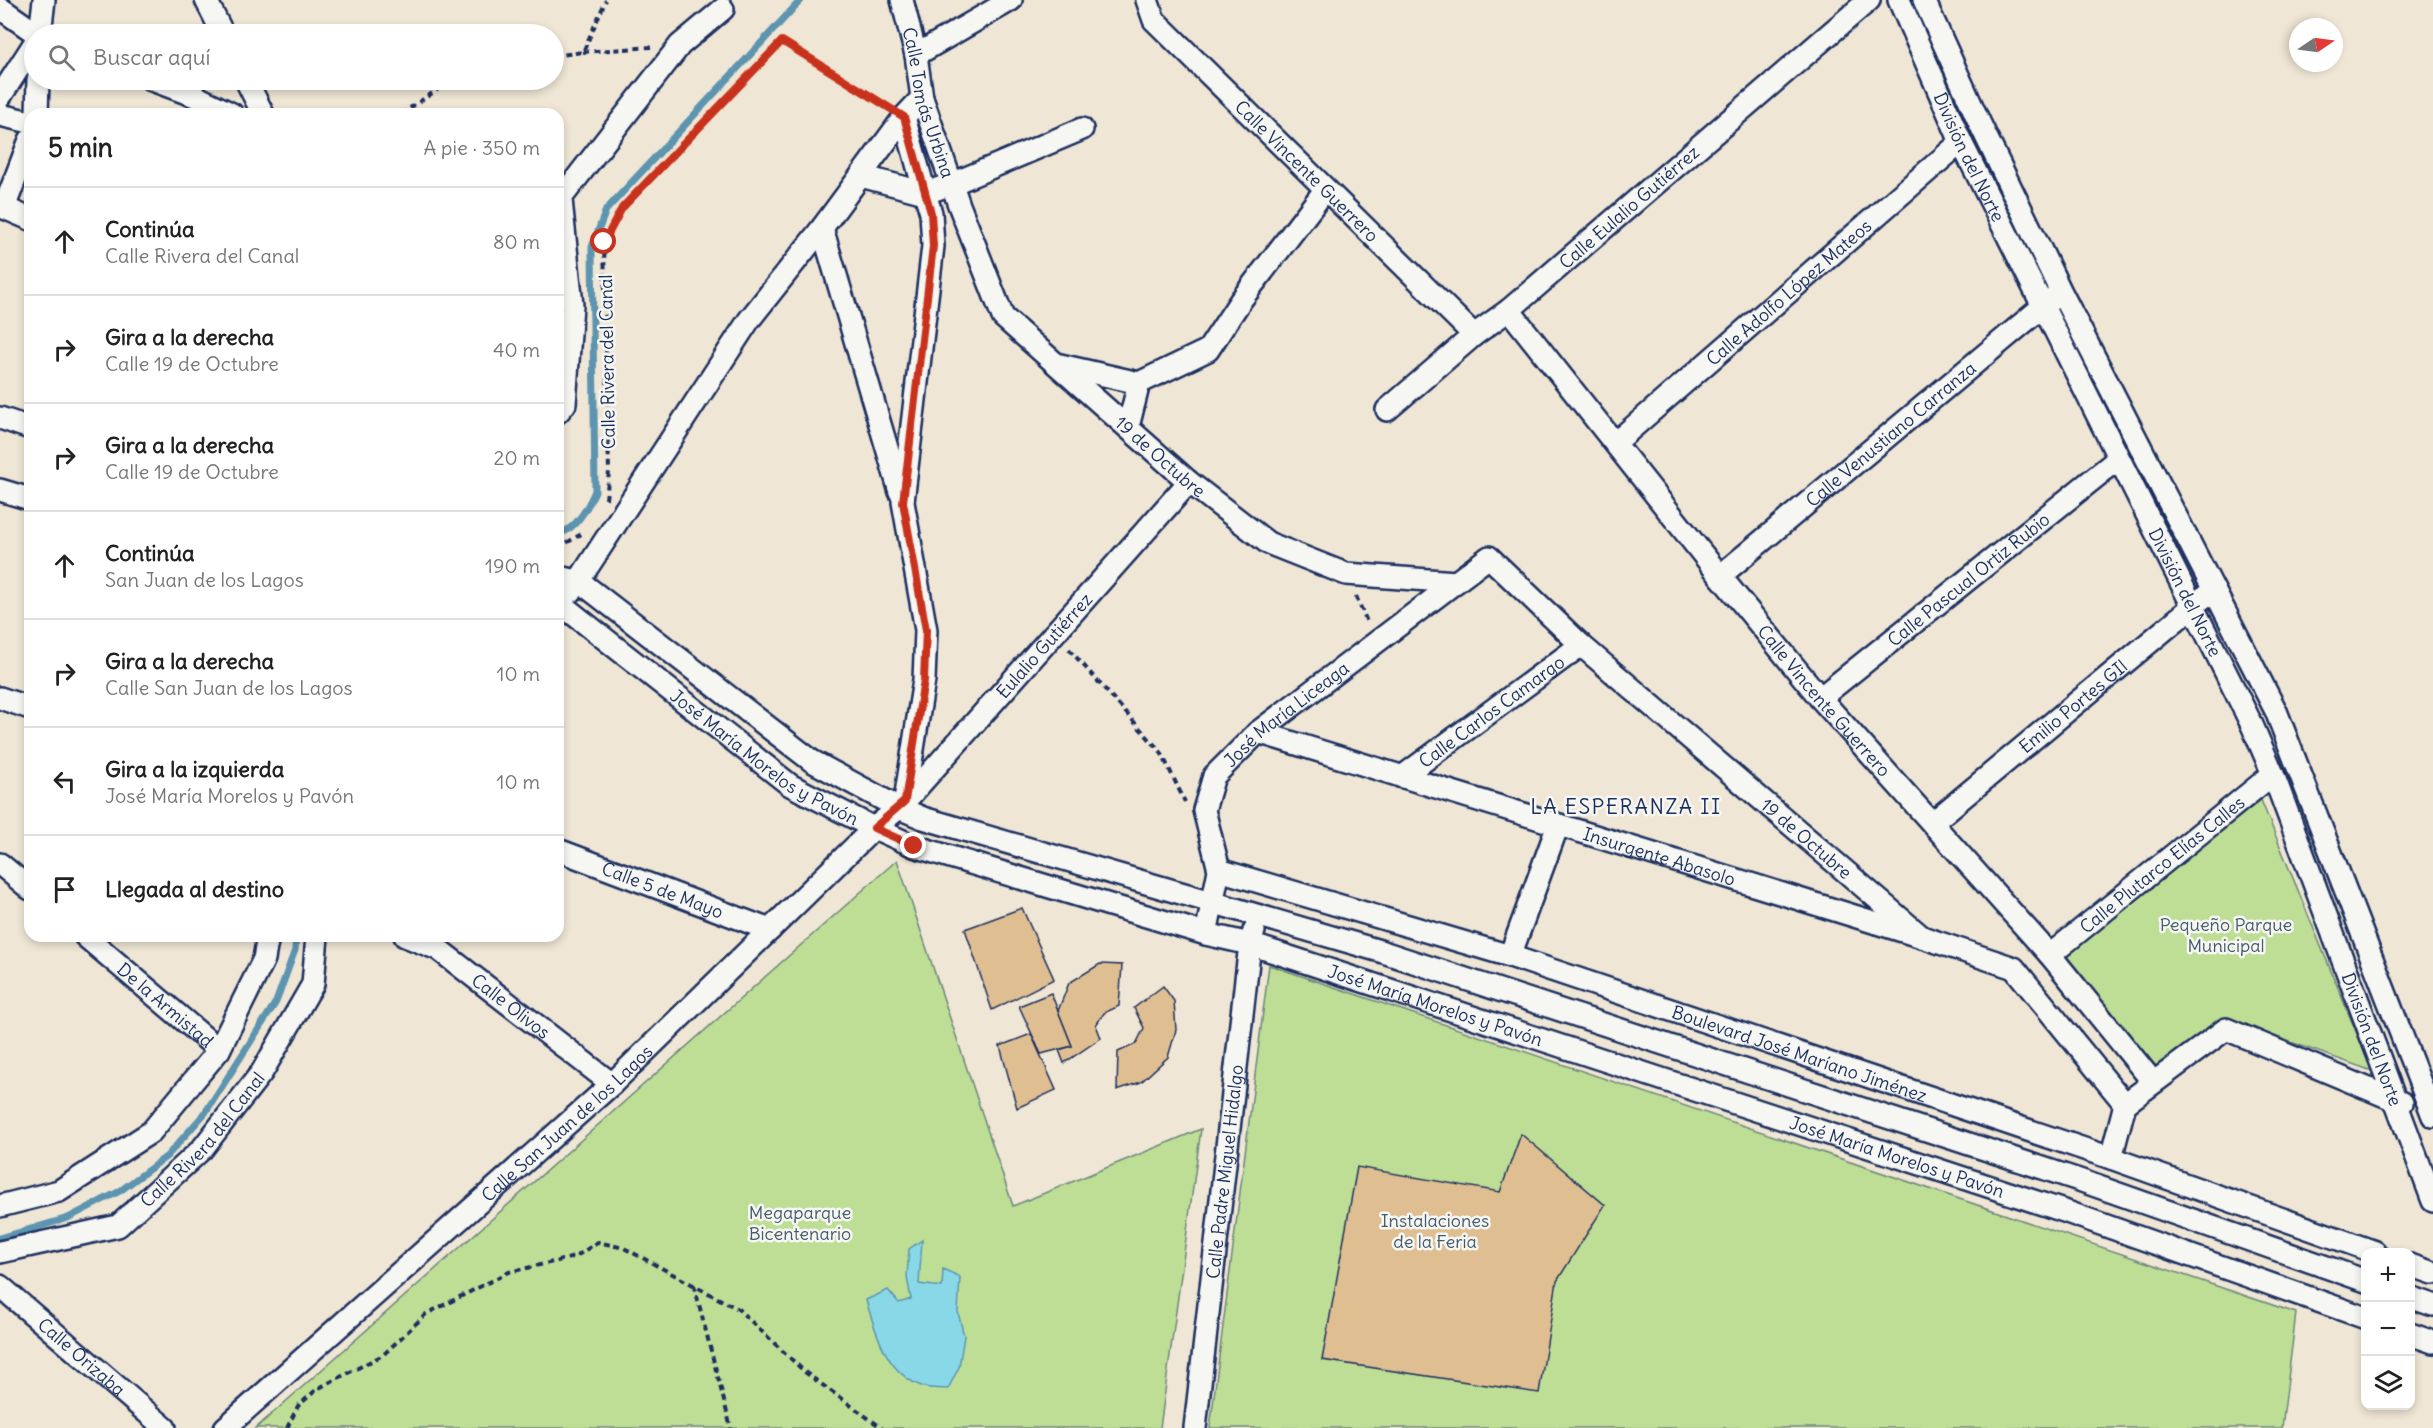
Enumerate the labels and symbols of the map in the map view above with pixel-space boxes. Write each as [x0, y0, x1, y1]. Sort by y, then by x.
north arrow [2289, 18, 2343, 72]
street label: Calle Tomás Urbina [898, 25, 960, 181]
street label: División del Norte [1929, 89, 2010, 225]
street label: Calle Vincente Guerrero [1230, 95, 1384, 247]
street label: Calle Eulalio Gutiérrez [1554, 140, 1704, 273]
street label: Calle Adolfo López Mateos [1701, 214, 1876, 370]
route start [590, 228, 616, 254]
street label: Calle Rivera del Canal [594, 274, 620, 450]
street label: Calle Venustiano Carranza [1801, 356, 1980, 511]
street label: 19 de Octubre [1111, 411, 1210, 502]
street label: Calle Pascual Ortiz Rubio [1882, 507, 2054, 651]
street label: División del Norte [2144, 524, 2227, 660]
street label: Eulalio Gutiérrez [991, 587, 1097, 703]
street label: Calle Vincente Guerrero [1753, 620, 1896, 781]
street label: Calle Carlos Camargo [1414, 650, 1569, 772]
street label: Emilio Portes GIl [2014, 654, 2132, 758]
street label: José María Liceaga [1218, 656, 1353, 772]
street label: José María Morelos y Pavón [666, 684, 863, 830]
street label: Calle Plutarco Elías Calles [2075, 790, 2249, 938]
district label: LA ESPERANZA II [1530, 793, 1722, 820]
street label: 19 de Octubre [1756, 793, 1857, 884]
street label: Insurgente Abasolo [1580, 822, 1738, 890]
route end [900, 832, 926, 858]
street label: Calle 5 de Mayo [599, 856, 727, 923]
park label: Pequeño Parque Municipal [2160, 913, 2292, 957]
street label: De la Armistad [113, 957, 219, 1052]
street label: José María Morelos y Pavón [1325, 959, 1546, 1051]
street label: Calle Olivos [467, 968, 555, 1043]
street label: División del Norte [2337, 969, 2408, 1109]
street label: Boulevard José Maríano Jiménez [1669, 1000, 1930, 1107]
street label: Calle San Juan de los Lagos [476, 1040, 657, 1206]
street label: Calle Padre Miguel Hidalgo [1201, 1063, 1248, 1280]
street label: Calle Rivera del Canal [135, 1067, 269, 1212]
street label: José María Morelos y Pavón [1787, 1110, 2007, 1202]
park label: Megaparque Bicentenario [749, 1201, 851, 1245]
park label: Instalaciones de la Feria [1381, 1209, 1489, 1253]
street label: Calle Orizaba [33, 1312, 130, 1401]

